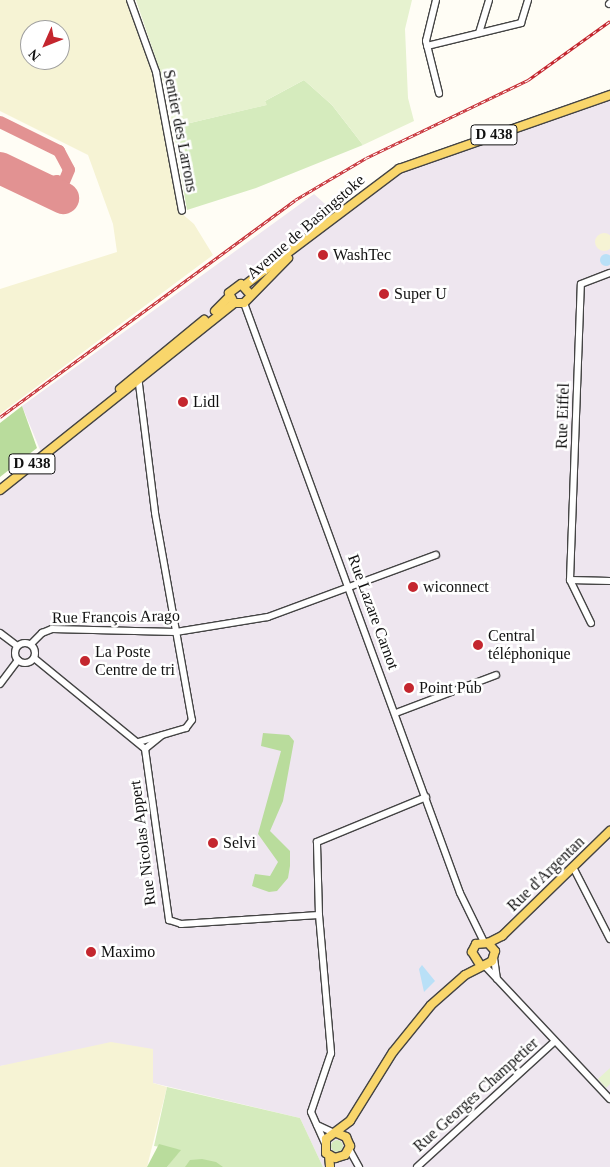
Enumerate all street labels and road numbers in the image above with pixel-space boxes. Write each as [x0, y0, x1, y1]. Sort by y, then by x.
street label: Sentier des Larrons [159, 68, 201, 194]
road number: D 438 [470, 122, 518, 148]
street label: Avenue de Basingstoke [243, 171, 369, 283]
street label: Rue Eiffel [552, 383, 574, 449]
road number: D 438 [8, 452, 56, 476]
street label: Rue Lazare Carnot [343, 552, 403, 672]
street label: Rue François Arago [51, 606, 181, 628]
street label: Rue Nicolas Appert [126, 779, 160, 907]
street label: Rue d'Argentan [503, 832, 589, 916]
street label: Rue Georges Champetier [410, 1034, 542, 1156]

